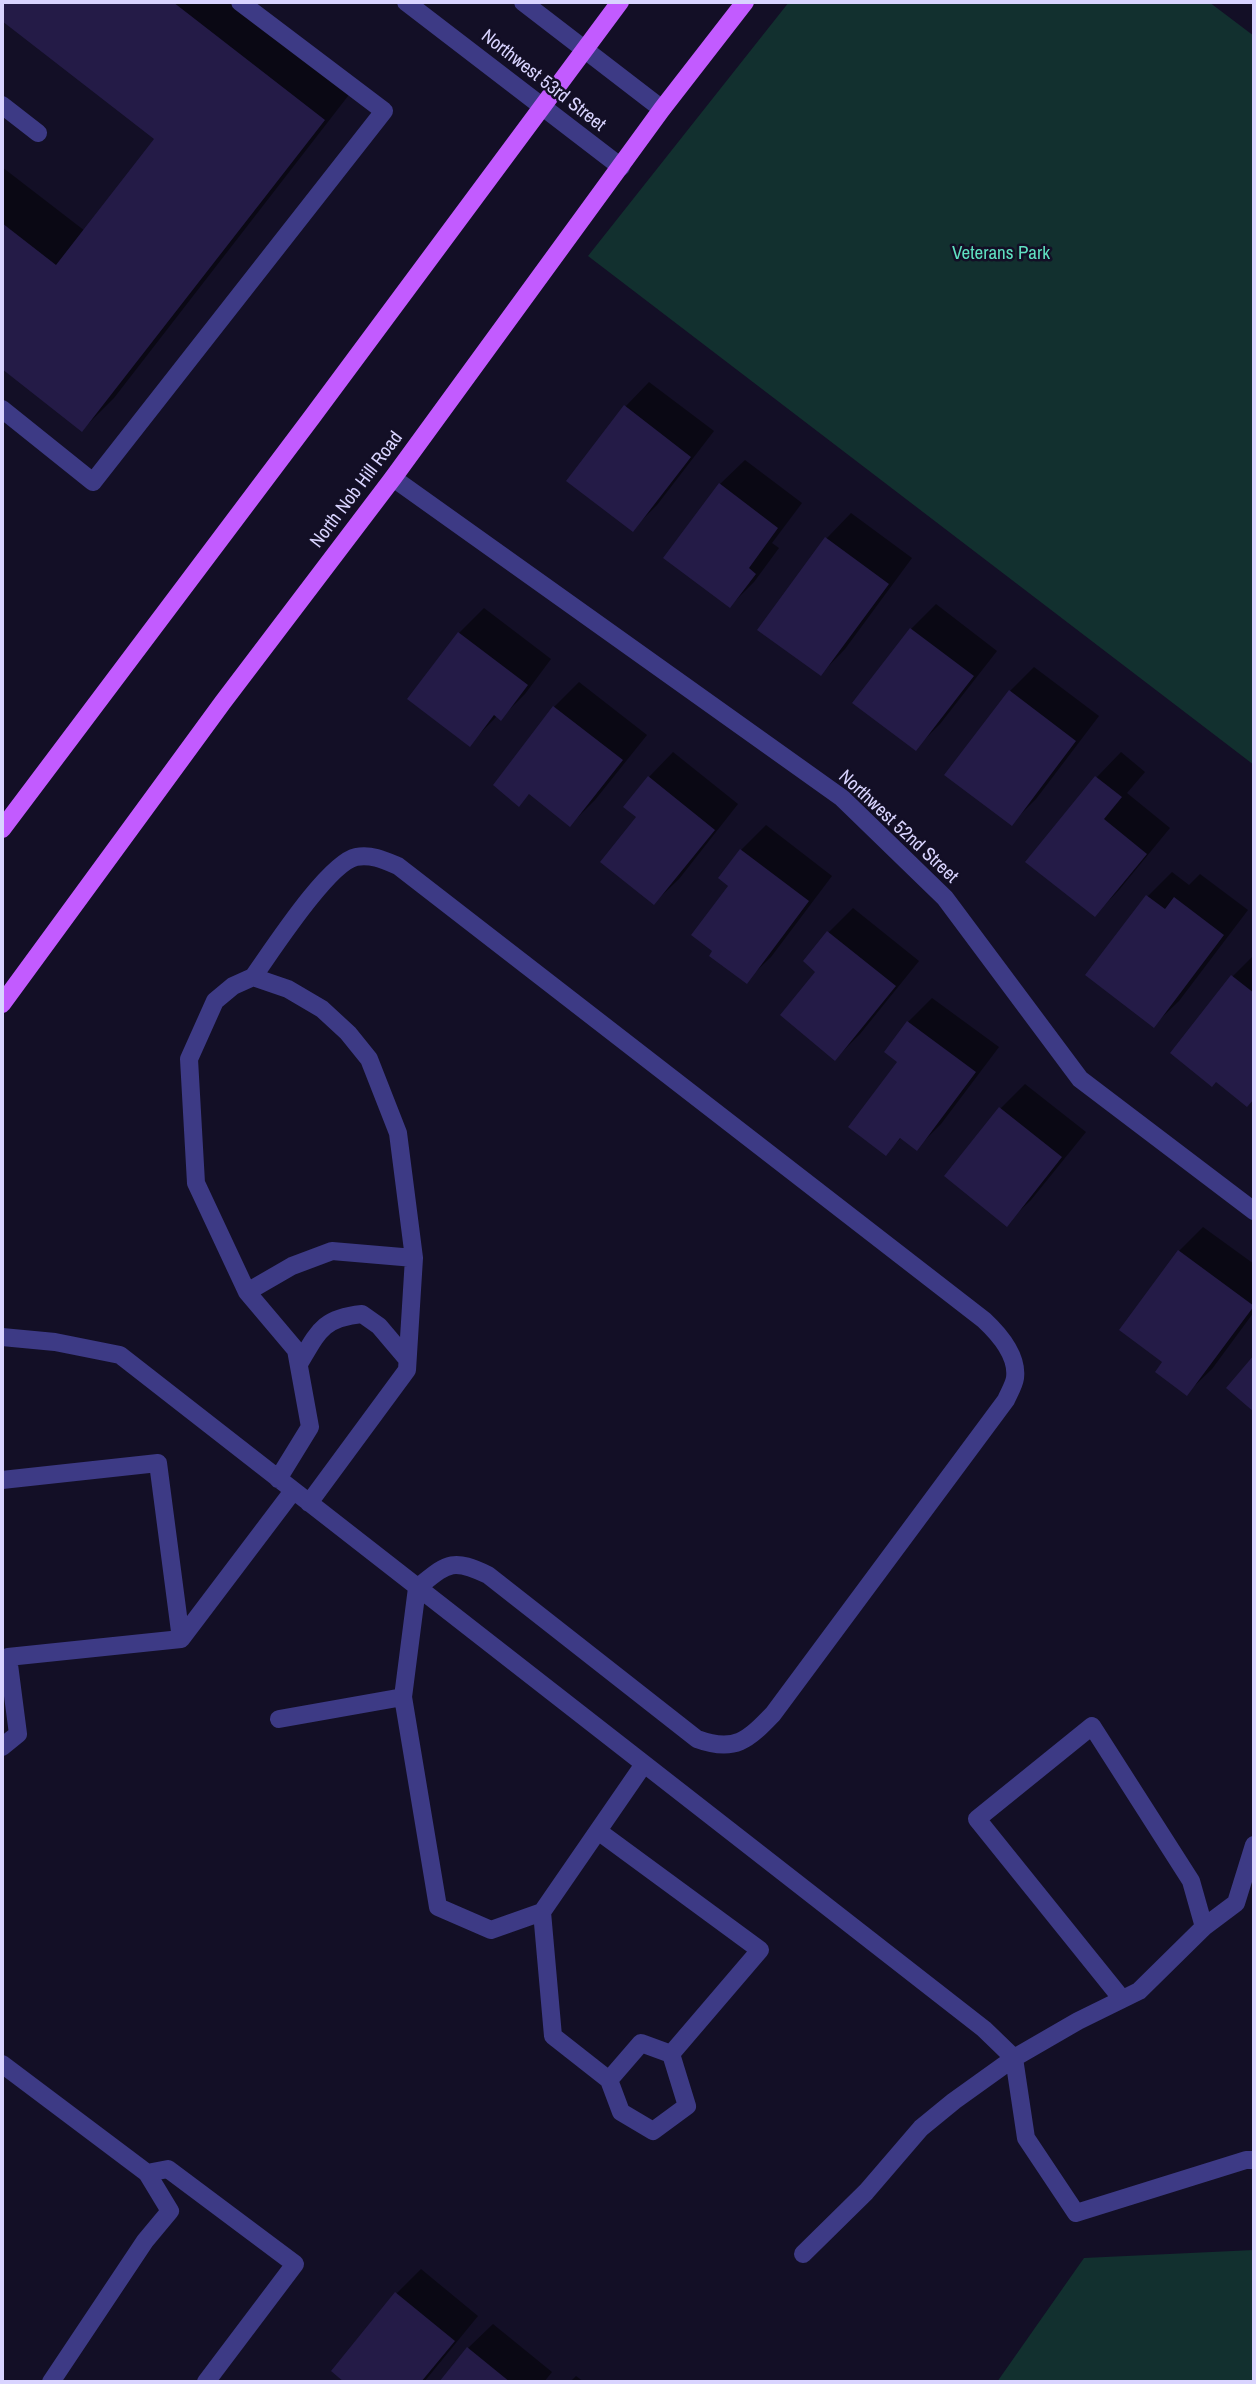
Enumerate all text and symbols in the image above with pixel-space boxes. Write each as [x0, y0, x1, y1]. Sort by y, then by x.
street label: Northwest 53rd Street [476, 25, 610, 137]
park label: Veterans Park [952, 243, 1050, 265]
street label: North Nob Hill Road [306, 427, 408, 553]
street label: Northwest 52nd Street [834, 766, 962, 888]

